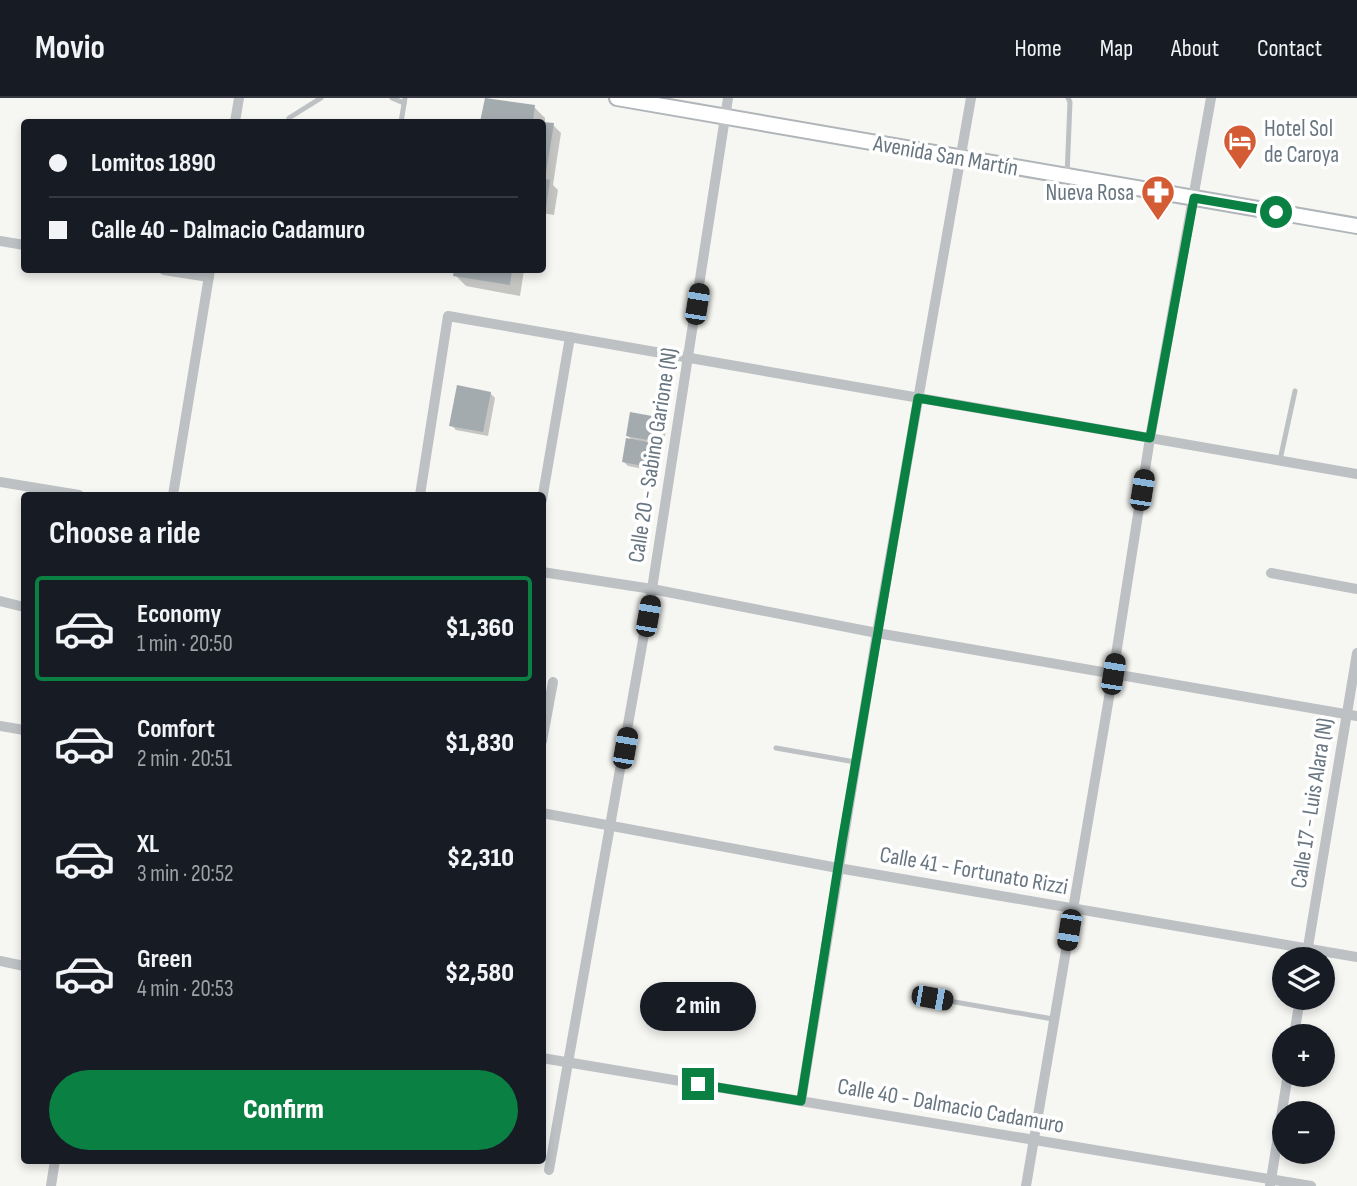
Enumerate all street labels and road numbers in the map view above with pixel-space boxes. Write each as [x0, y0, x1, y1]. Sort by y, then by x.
street label: Avenida San Martín [870, 129, 1020, 182]
street label: Calle 20 - Sabino Garione (N) [622, 346, 684, 565]
street label: Calle 17 - Luis Alara (N) [1285, 716, 1339, 890]
street label: Calle 41 - Fortunato Rizzi [878, 841, 1070, 901]
street label: Calle 40 - Dalmacio Cadamuro [835, 1072, 1066, 1140]

